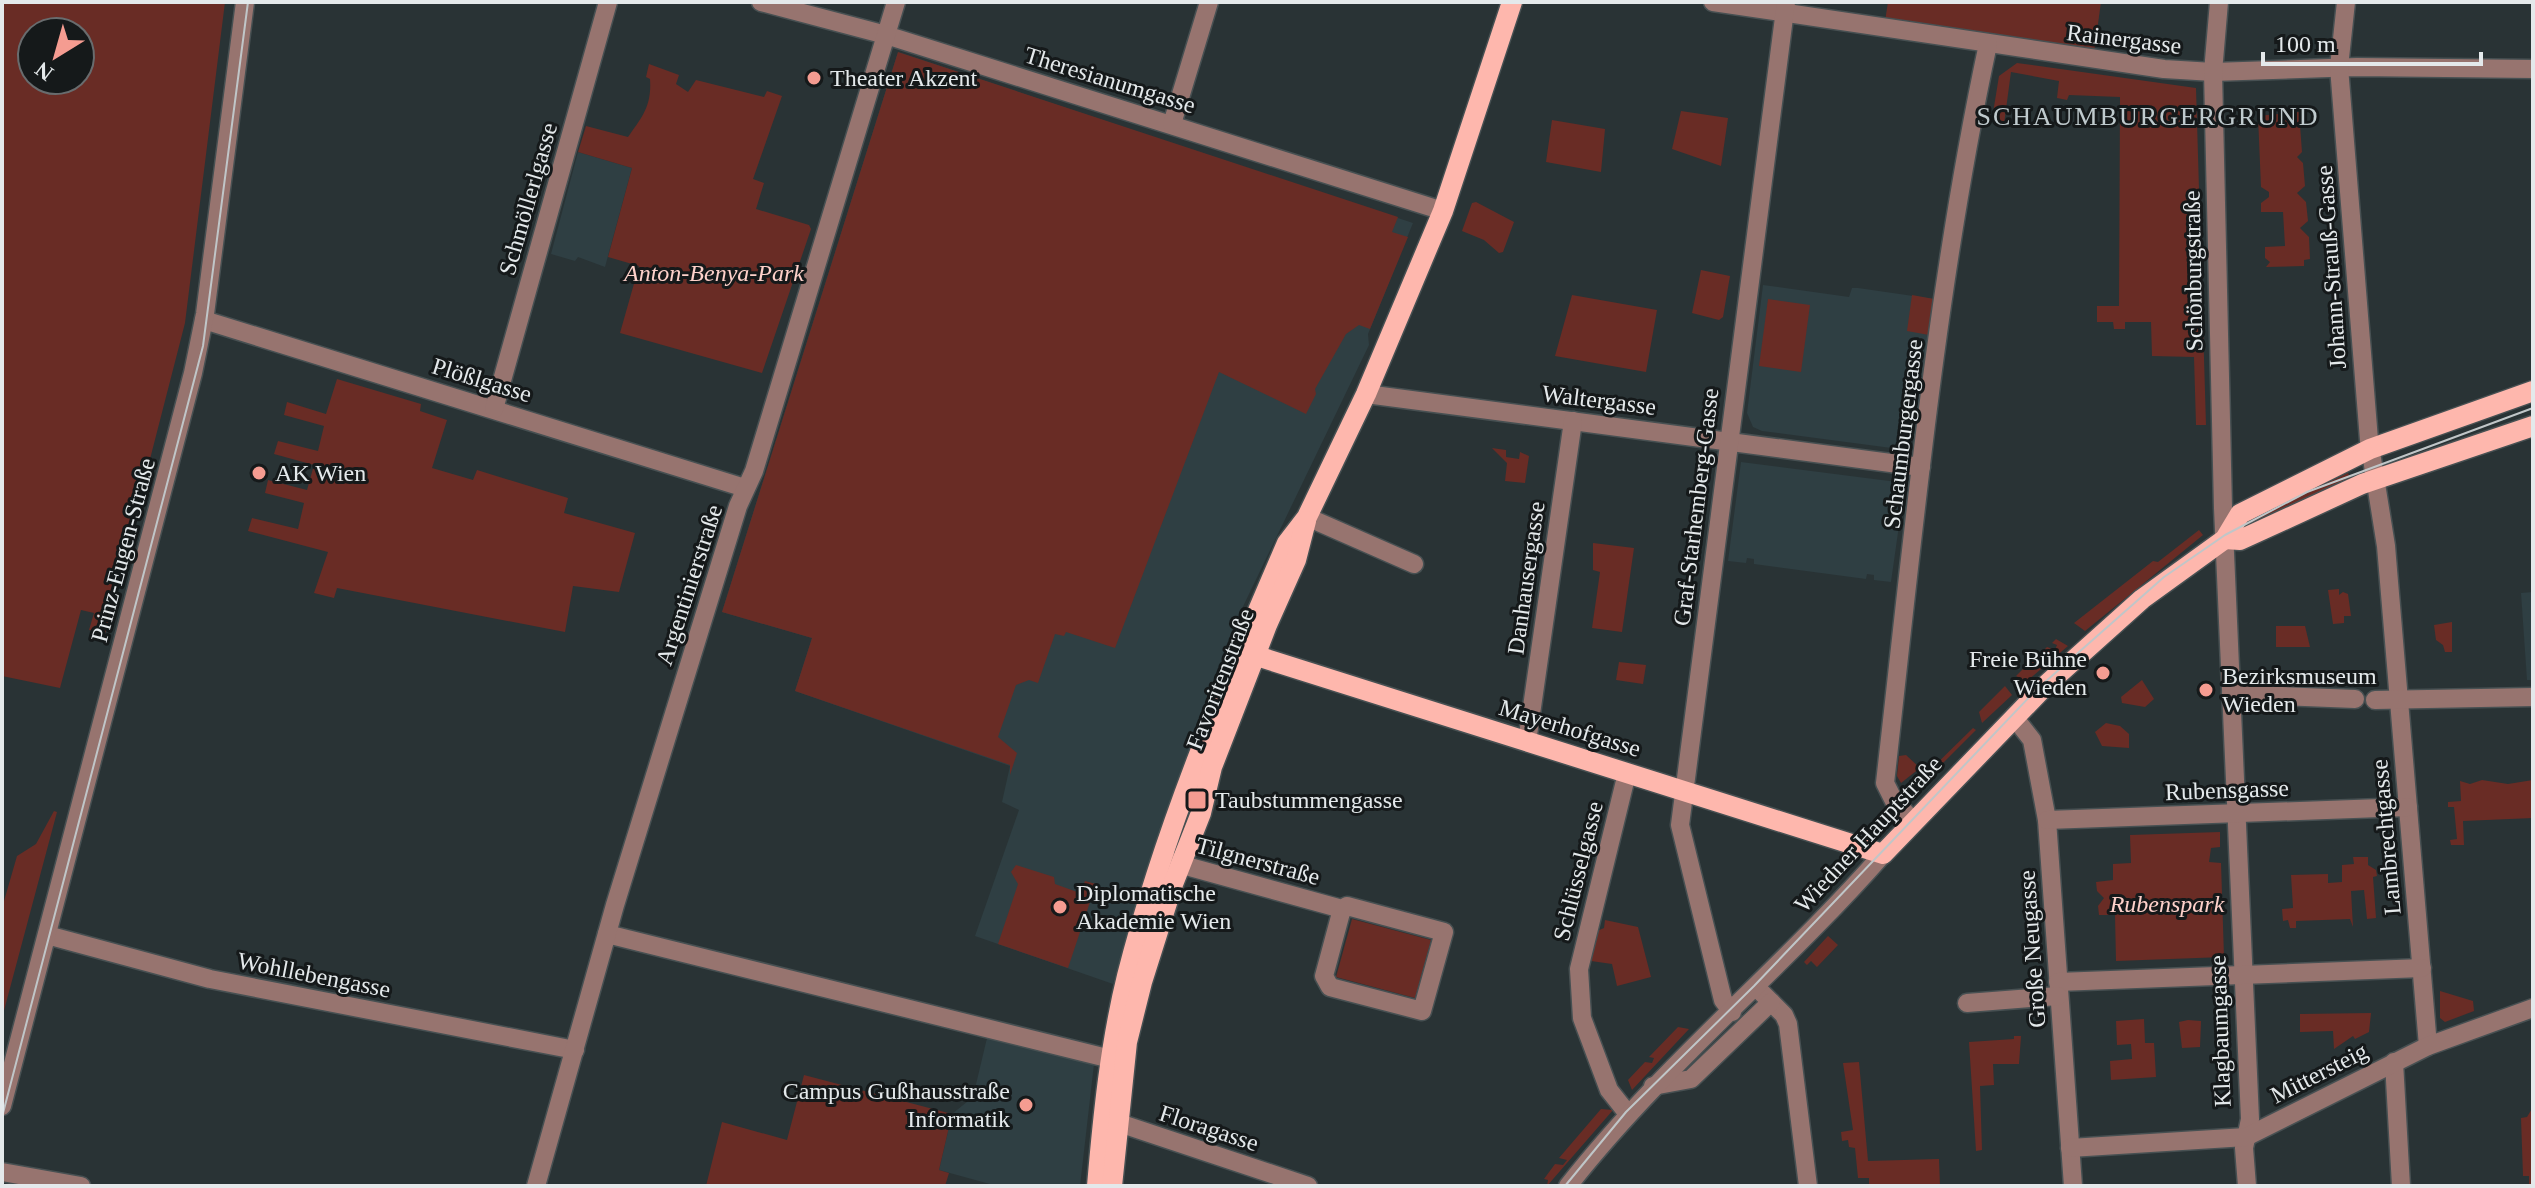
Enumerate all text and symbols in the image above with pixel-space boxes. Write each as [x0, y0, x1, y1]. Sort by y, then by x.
north arrow [16, 16, 96, 96]
scale bar [2263, 16, 2481, 66]
street label: Rainergasse [2065, 19, 2183, 59]
text: 100 m [2275, 31, 2336, 57]
street label: Theresianumgasse [1021, 42, 1199, 118]
text: N [30, 57, 58, 86]
place label: Theater Akzent [830, 65, 978, 91]
marker: Theater Akzent [805, 69, 823, 87]
district label: SCHAUMBURGERGRUND [1976, 102, 2320, 131]
street label: Schmöllerlgasse [494, 120, 562, 278]
street label: Johann-Strauß-Gasse [2311, 164, 2351, 370]
street label: Schönburgstraße [2179, 190, 2207, 352]
park label: Anton-Benya-Park [622, 260, 804, 286]
street label: Schaumburgergasse [1878, 338, 1928, 530]
street label: Plößlgasse [429, 353, 535, 407]
street label: Waltergasse [1540, 380, 1658, 420]
street label: Graf-Starhemberg-Gasse [1669, 387, 1723, 627]
street label: Prinz-Eugen-Straße [86, 455, 160, 645]
place label: AK Wien [275, 460, 366, 486]
marker: AK Wien [250, 464, 268, 482]
street label: Danhausergasse [1502, 500, 1550, 656]
street label: Argentinierstraße [651, 501, 727, 669]
street label: Favoritenstraße [1181, 605, 1259, 753]
place label: Freie Bühne Wieden [1969, 646, 2087, 700]
place label: Bezirksmuseum Wieden [2222, 663, 2377, 717]
marker: Freie Bühne Wieden [2094, 664, 2112, 682]
marker: Bezirksmuseum Wieden [2197, 681, 2215, 699]
street label: Mayerhofgasse [1496, 694, 1644, 762]
street label: Wiedner Hauptstraße [1789, 751, 1947, 917]
street label: Lambrechtgasse [2366, 758, 2406, 916]
street label: Rubensgasse [2165, 775, 2289, 805]
place label: Taubstummengasse [1215, 787, 1403, 813]
marker: Taubstummengasse [1186, 789, 1208, 811]
street label: Schlüsselgasse [1548, 799, 1608, 943]
street label: Tilgnerstraße [1193, 832, 1323, 890]
street label: Große Neugasse [2014, 869, 2050, 1029]
place label: Diplomatische Akademie Wien [1076, 880, 1231, 934]
park label: Rubenspark [2109, 891, 2225, 917]
marker: Diplomatische Akademie Wien [1051, 898, 1069, 916]
street label: Wohllebengasse [235, 947, 393, 1003]
street label: Klagbaumgasse [2204, 955, 2236, 1107]
street label: Mittersteig [2266, 1038, 2372, 1108]
place label: Campus Gußhausstraße Informatik [783, 1078, 1010, 1132]
marker: Campus Gußhausstraße Informatik [1017, 1096, 1035, 1114]
street label: Floragasse [1156, 1100, 1262, 1156]

